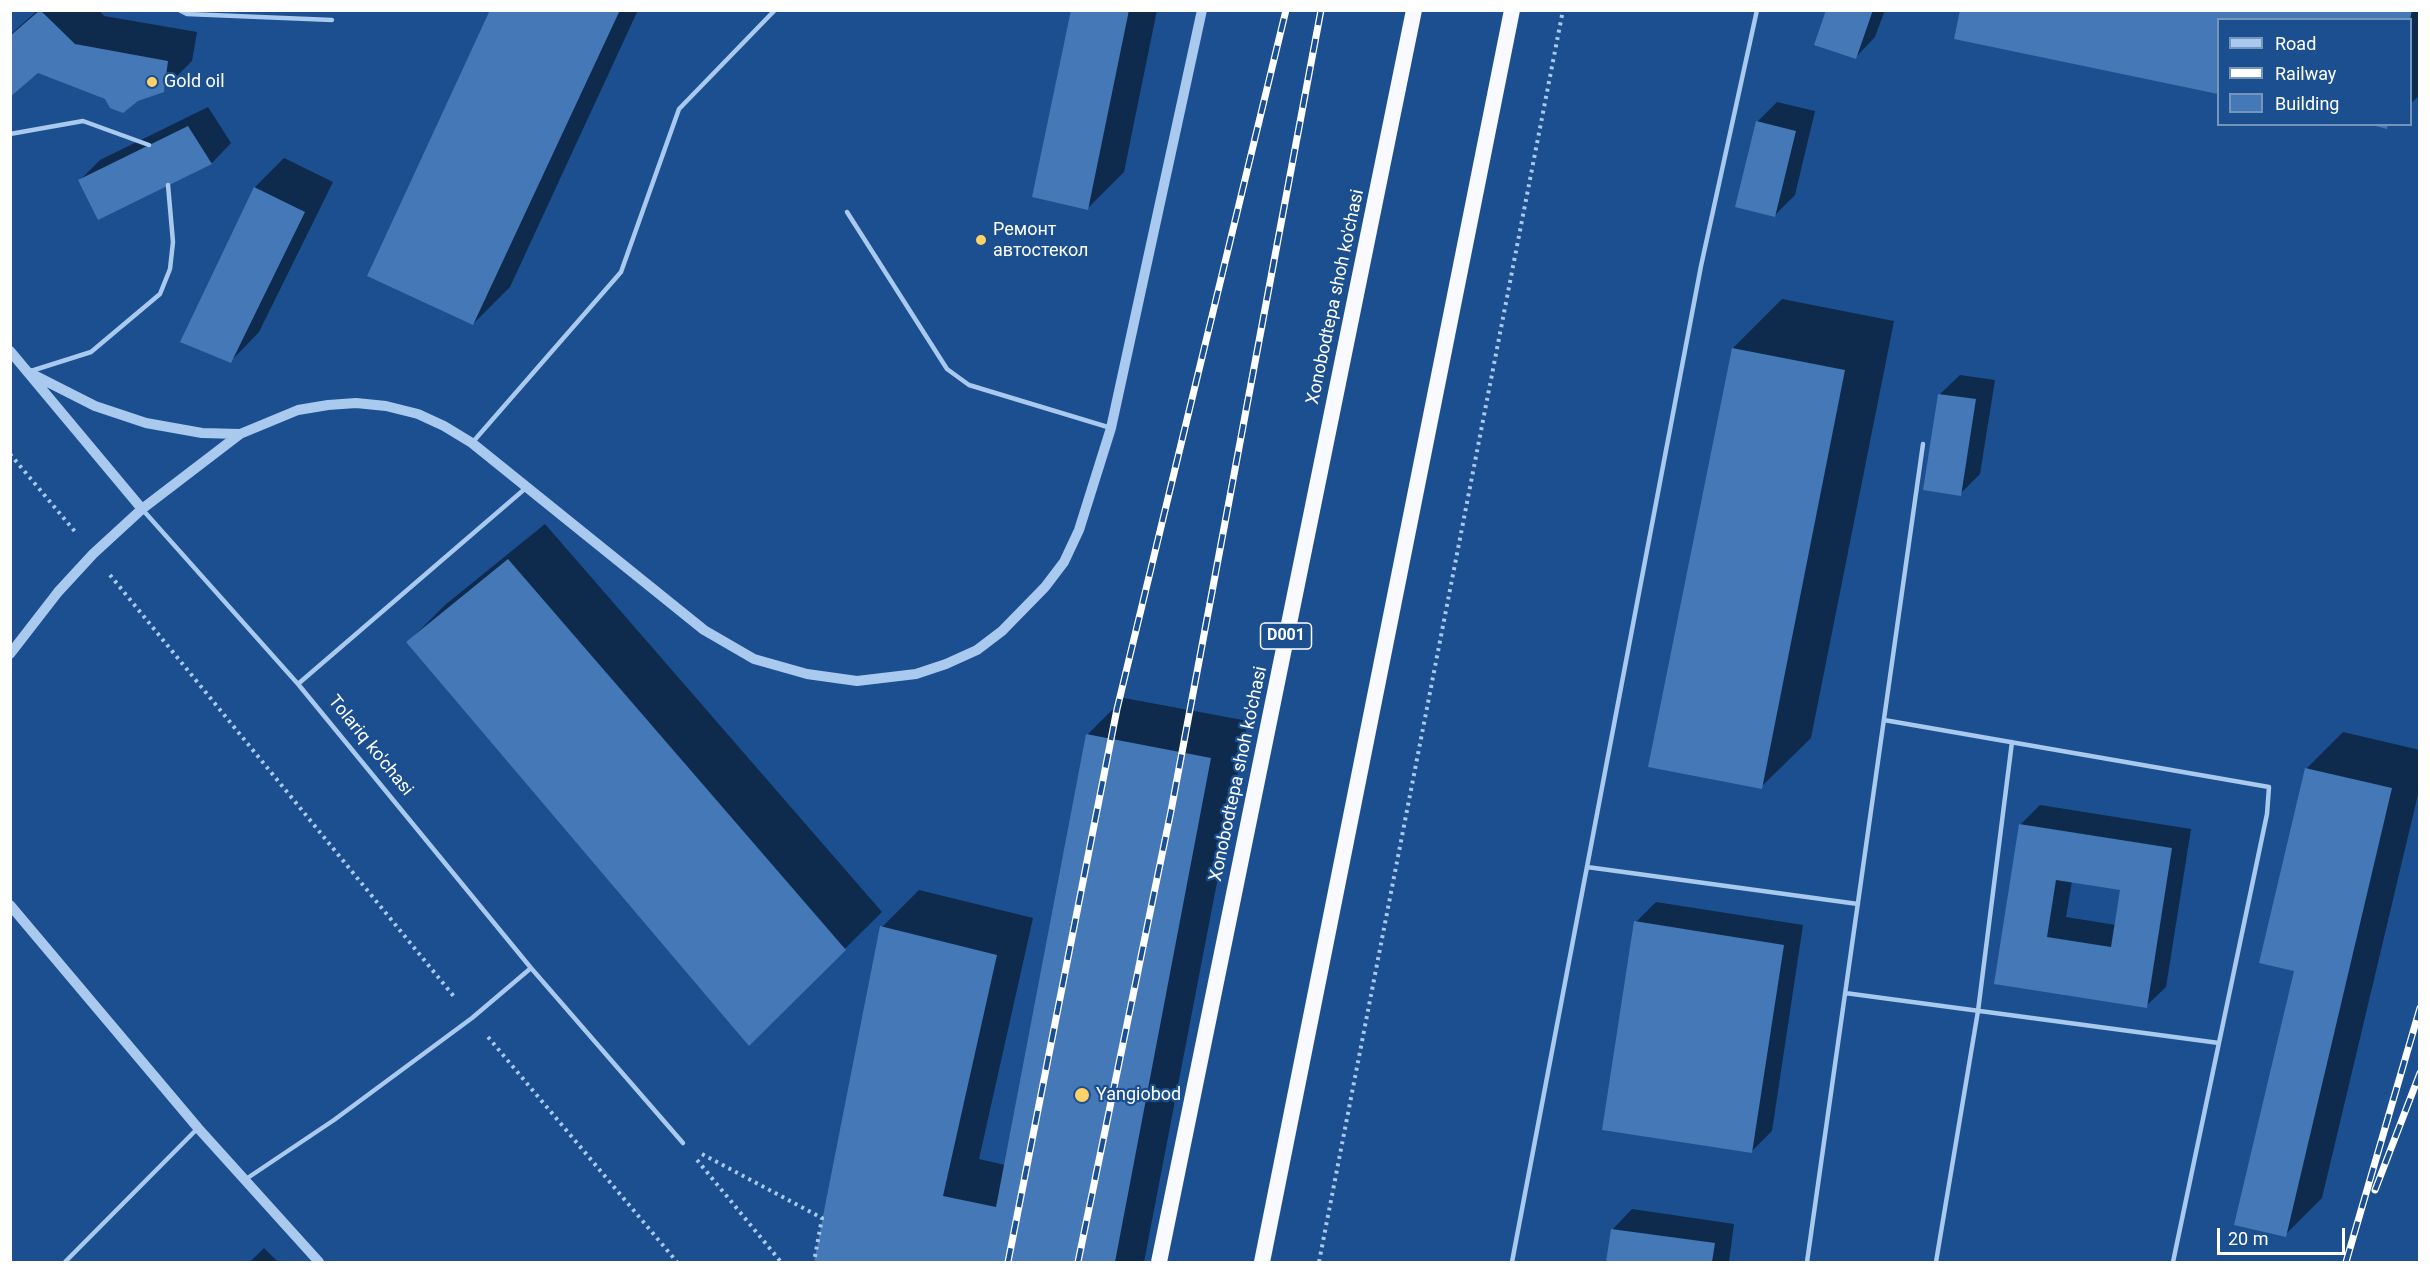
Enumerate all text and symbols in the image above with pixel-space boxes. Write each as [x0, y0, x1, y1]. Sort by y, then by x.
legend [2217, 18, 2412, 126]
text: Road [2275, 33, 2316, 54]
text: Railway [2275, 63, 2336, 84]
place label: Gold oil [164, 71, 225, 93]
marker: Gold oil [145, 75, 159, 89]
text: Building [2275, 93, 2339, 114]
street label: Xonobodtepa shoh ko'chasi [1303, 187, 1369, 407]
place label: Ремонт автостекол [993, 219, 1089, 262]
marker: Ремонт автостекол [974, 233, 988, 247]
road number: D001 [1260, 623, 1312, 649]
street label: Xonobodtepa shoh ko'chasi [1206, 664, 1272, 884]
street label: Tolariq ko'chasi [323, 691, 417, 801]
place label: Yangiobod [1096, 1084, 1181, 1106]
marker: Yangiobod [1073, 1086, 1091, 1104]
scale bar [2220, 1216, 2348, 1254]
text: 20 m [2228, 1228, 2268, 1249]

